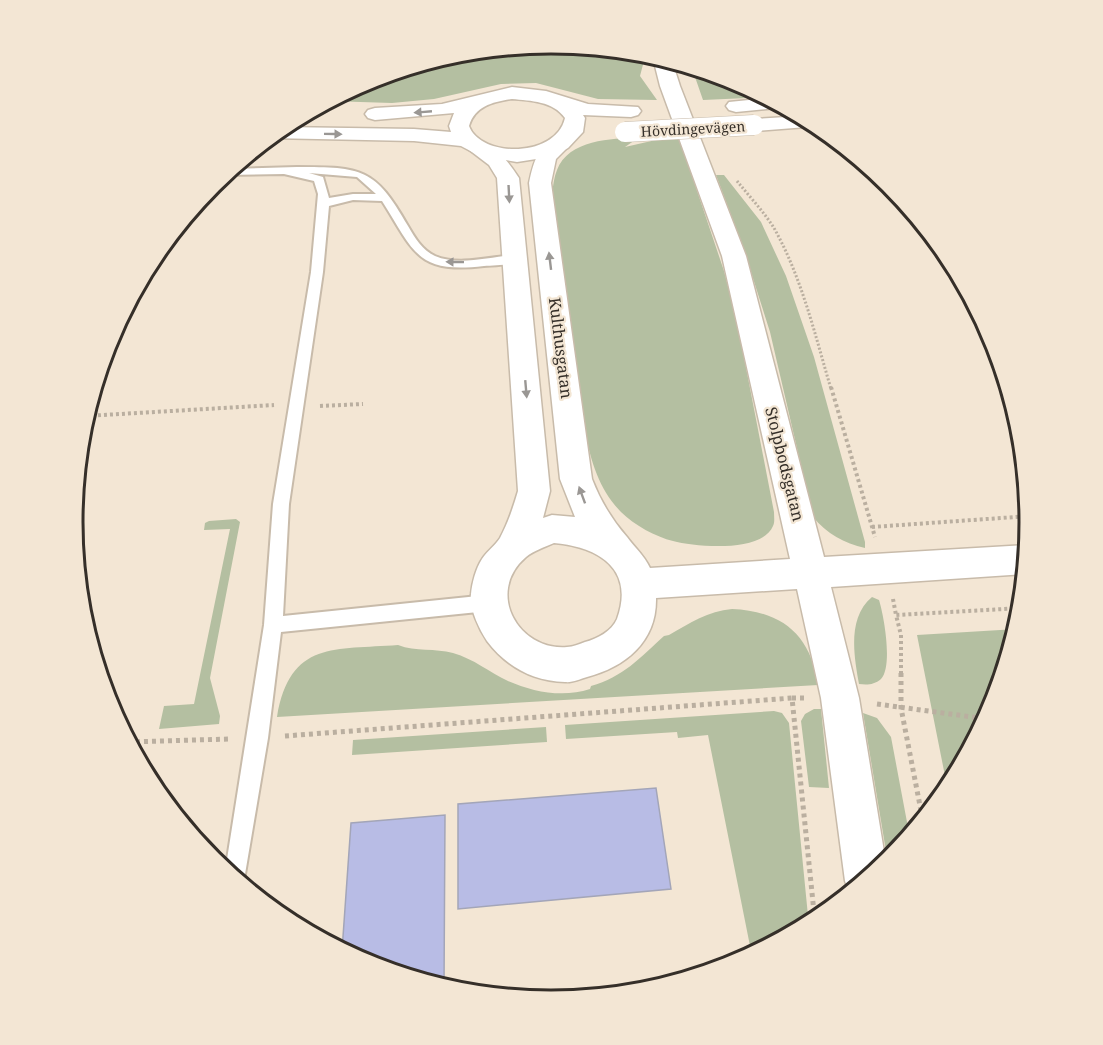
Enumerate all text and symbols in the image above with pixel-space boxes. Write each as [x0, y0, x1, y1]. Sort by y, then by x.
one-way arrow [413, 107, 432, 116]
street label: Hövdingevägen [640, 116, 746, 141]
one-way arrow [324, 129, 343, 139]
one-way arrow [505, 185, 514, 204]
one-way arrow [545, 251, 554, 270]
one-way arrow [445, 257, 464, 267]
street label: Kulthusgatan [544, 296, 578, 400]
one-way arrow [521, 379, 530, 398]
street label: Stolpbodsgatan [760, 405, 810, 523]
one-way arrow [576, 486, 586, 504]

